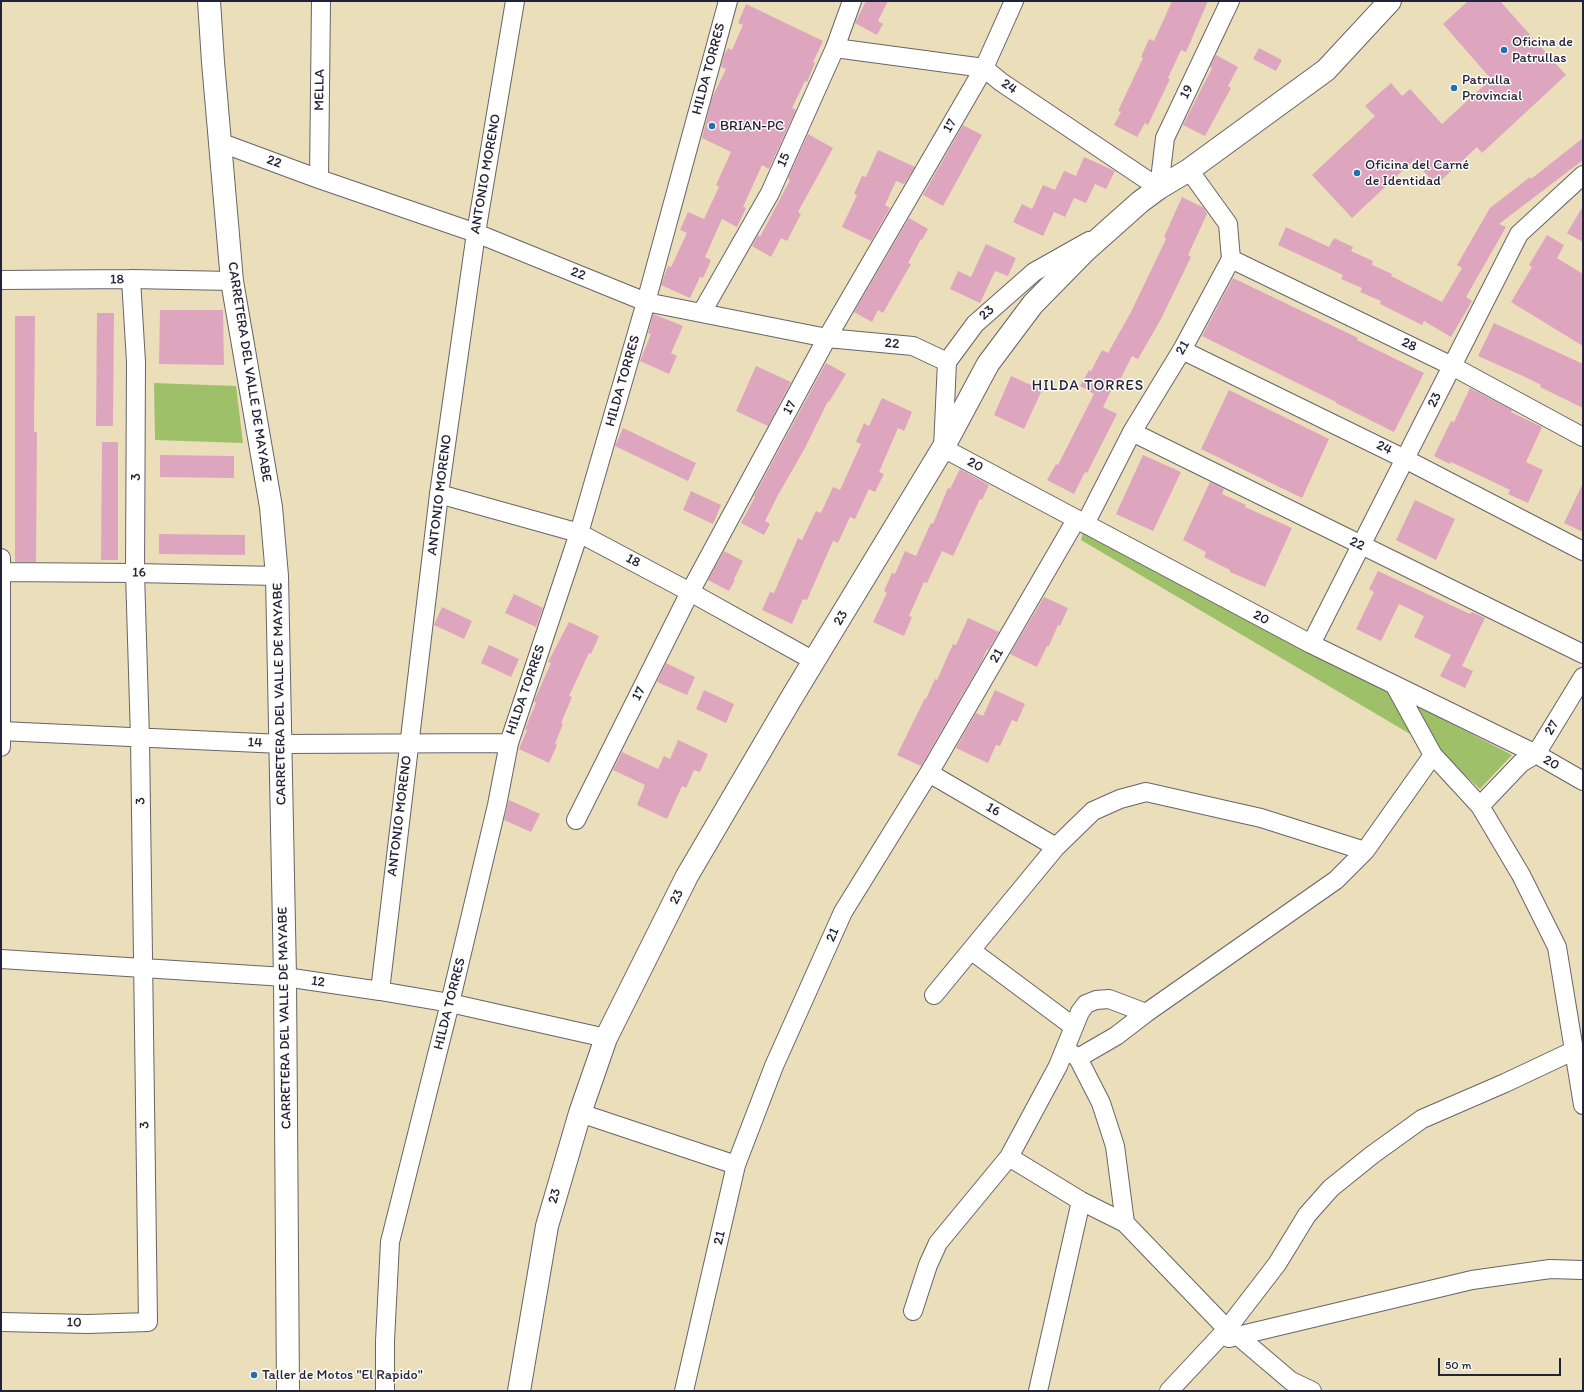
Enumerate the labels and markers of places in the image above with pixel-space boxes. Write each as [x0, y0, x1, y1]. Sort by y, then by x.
place label: Oficina de Patrullas [1512, 34, 1573, 66]
marker: Oficina de Patrullas [1499, 45, 1509, 55]
place label: Patrulla Provincial [1462, 72, 1522, 104]
marker: Patrulla Provincial [1449, 83, 1459, 93]
place label: BRIAN-PC [720, 118, 784, 134]
marker: BRIAN-PC [707, 121, 717, 131]
place label: Oficina del Carné de Identidad [1365, 157, 1469, 190]
marker: Oficina del Carné de Identidad [1352, 168, 1362, 178]
place label: Taller de Motos "El Rapido" [262, 1367, 423, 1383]
marker: Taller de Motos "El Rapido" [249, 1370, 259, 1380]

